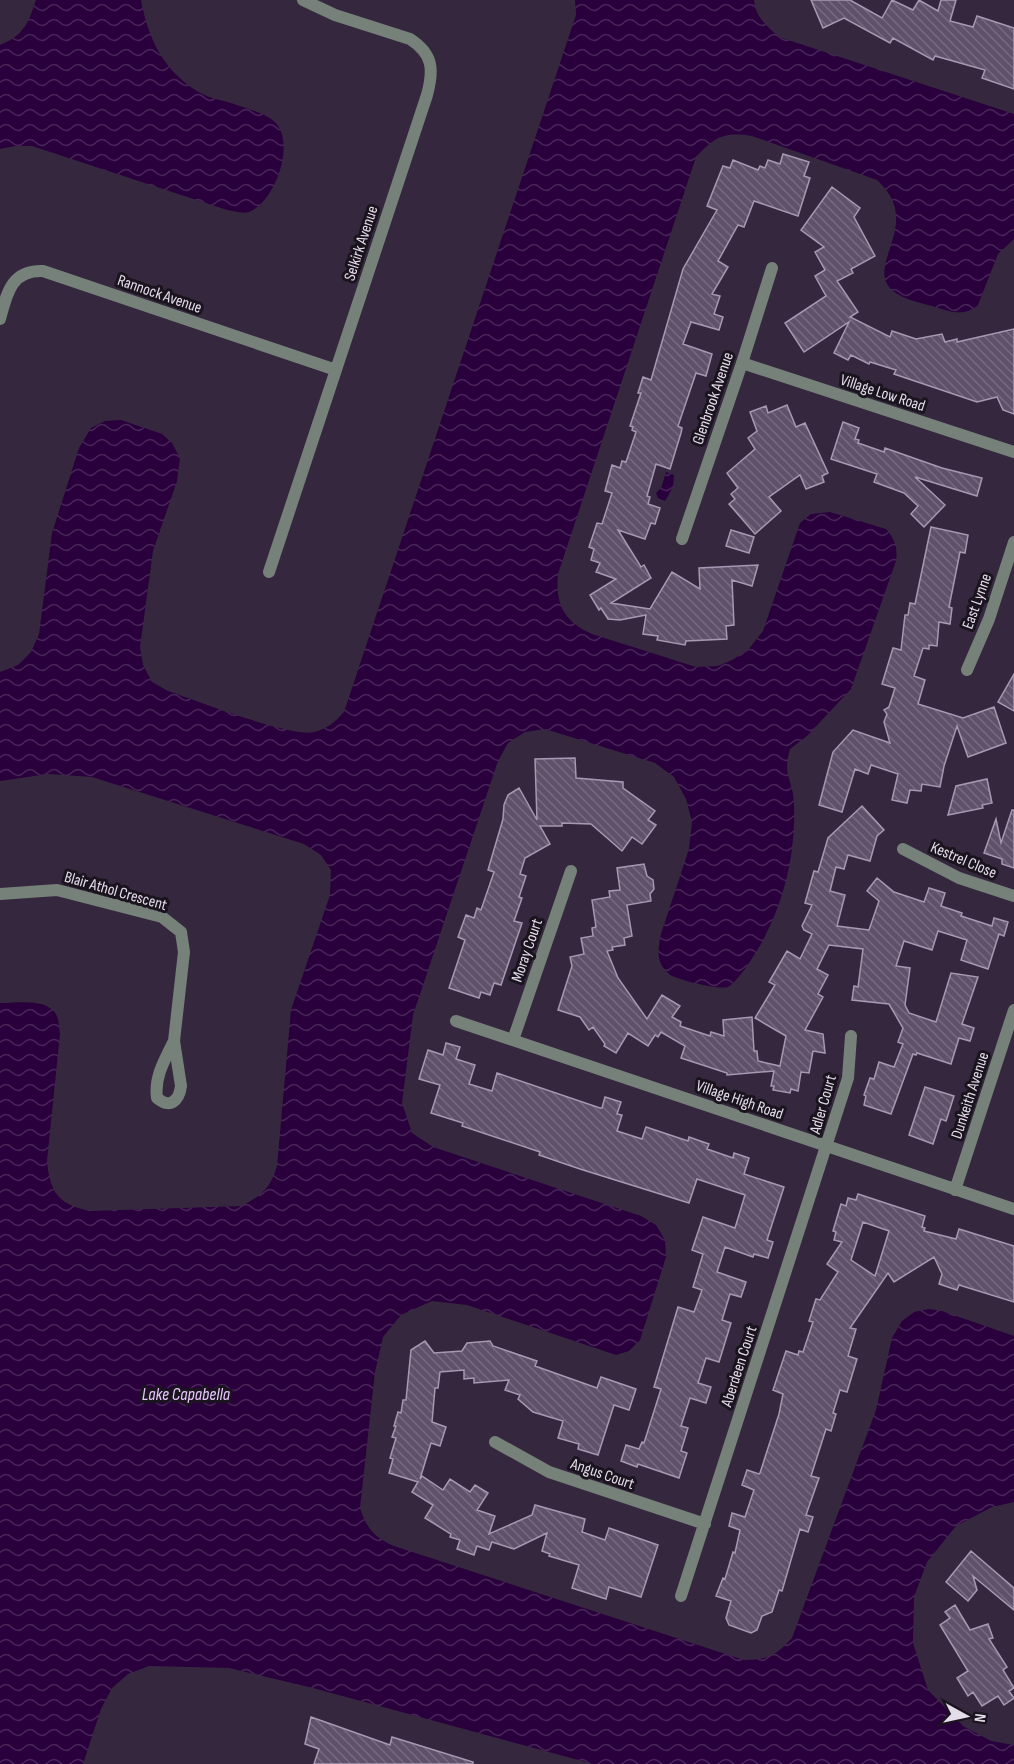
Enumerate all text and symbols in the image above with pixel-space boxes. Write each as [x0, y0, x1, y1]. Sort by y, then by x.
street label: Selkirk Avenue [340, 204, 382, 283]
street label: Rannock Avenue [115, 271, 204, 318]
street label: Glenbrook Avenue [689, 350, 738, 447]
street label: Village Low Road [838, 371, 927, 416]
street label: East Lynne [959, 571, 996, 632]
street label: Kestrel Close [928, 838, 999, 883]
street label: Blair Athol Crescent [62, 868, 169, 915]
street label: Moray Court [508, 916, 547, 985]
street label: Dunkeith Avenue [947, 1050, 993, 1141]
street label: Adler Court [806, 1073, 841, 1137]
street label: Village High Road [693, 1077, 786, 1124]
street label: Aberdeen Court [717, 1323, 761, 1410]
water label: Lake Capabella [142, 1384, 231, 1405]
street label: Angus Court [567, 1454, 637, 1494]
north arrow [936, 1686, 996, 1746]
text: N [969, 1712, 989, 1723]

